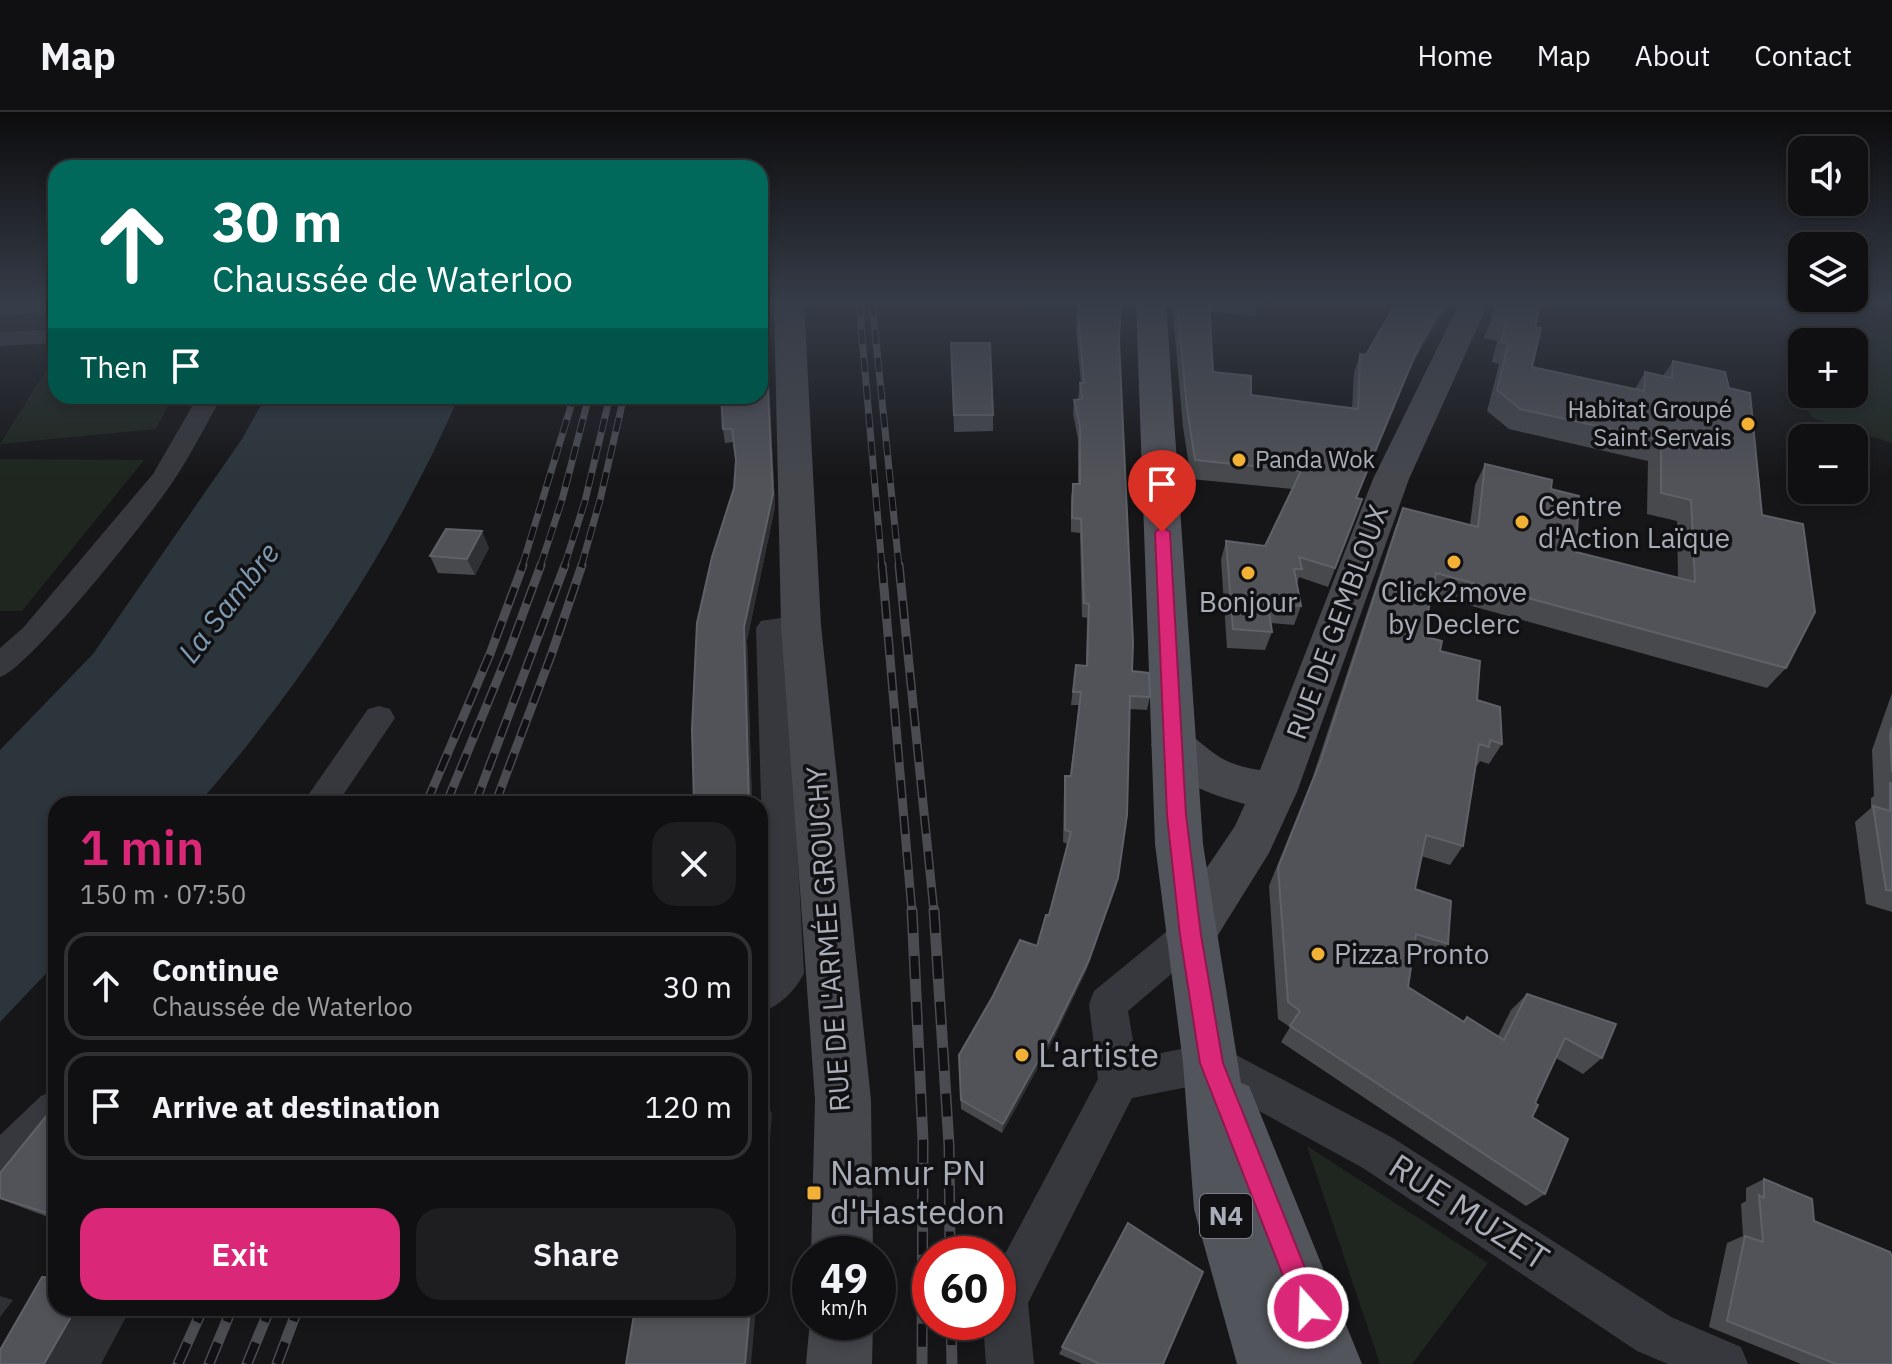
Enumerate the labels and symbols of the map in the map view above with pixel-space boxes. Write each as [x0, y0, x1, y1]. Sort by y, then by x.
place label: Habitat Groupé Saint Servais [1567, 393, 1732, 453]
marker: Habitat Groupé Saint Servais [1739, 415, 1757, 433]
place label: Panda Wok [1255, 443, 1376, 475]
pin [1128, 450, 1196, 532]
marker: Panda Wok [1230, 451, 1248, 469]
place label: Centre d'Action Laïque [1538, 487, 1730, 556]
street label: RUE DE GEMBLOUX [1277, 499, 1396, 744]
marker: Centre d'Action Laïque [1513, 513, 1531, 531]
water label: La Sambre [169, 534, 287, 670]
marker: Click2move by Declerc [1445, 553, 1463, 571]
marker: Bonjour [1239, 564, 1257, 582]
place label: Click2move by Declerc [1381, 573, 1527, 642]
place label: Bonjour [1199, 583, 1297, 620]
street label: RUE DE L'ARMÉE GROUCHY [797, 765, 858, 1113]
place label: Pizza Pronto [1334, 935, 1489, 972]
marker: Pizza Pronto [1309, 945, 1327, 963]
place label: L'artiste [1038, 1032, 1159, 1076]
marker: L'artiste [1013, 1046, 1031, 1064]
street label: RUE MUZET [1381, 1143, 1558, 1279]
place label: Namur PN d'Hastedon [830, 1150, 1005, 1233]
marker: Namur PN d'Hastedon [805, 1184, 823, 1202]
road number: N4 [1200, 1194, 1252, 1238]
speed limit sign: 60 [912, 1236, 1016, 1340]
position arrow [1266, 1266, 1350, 1350]

